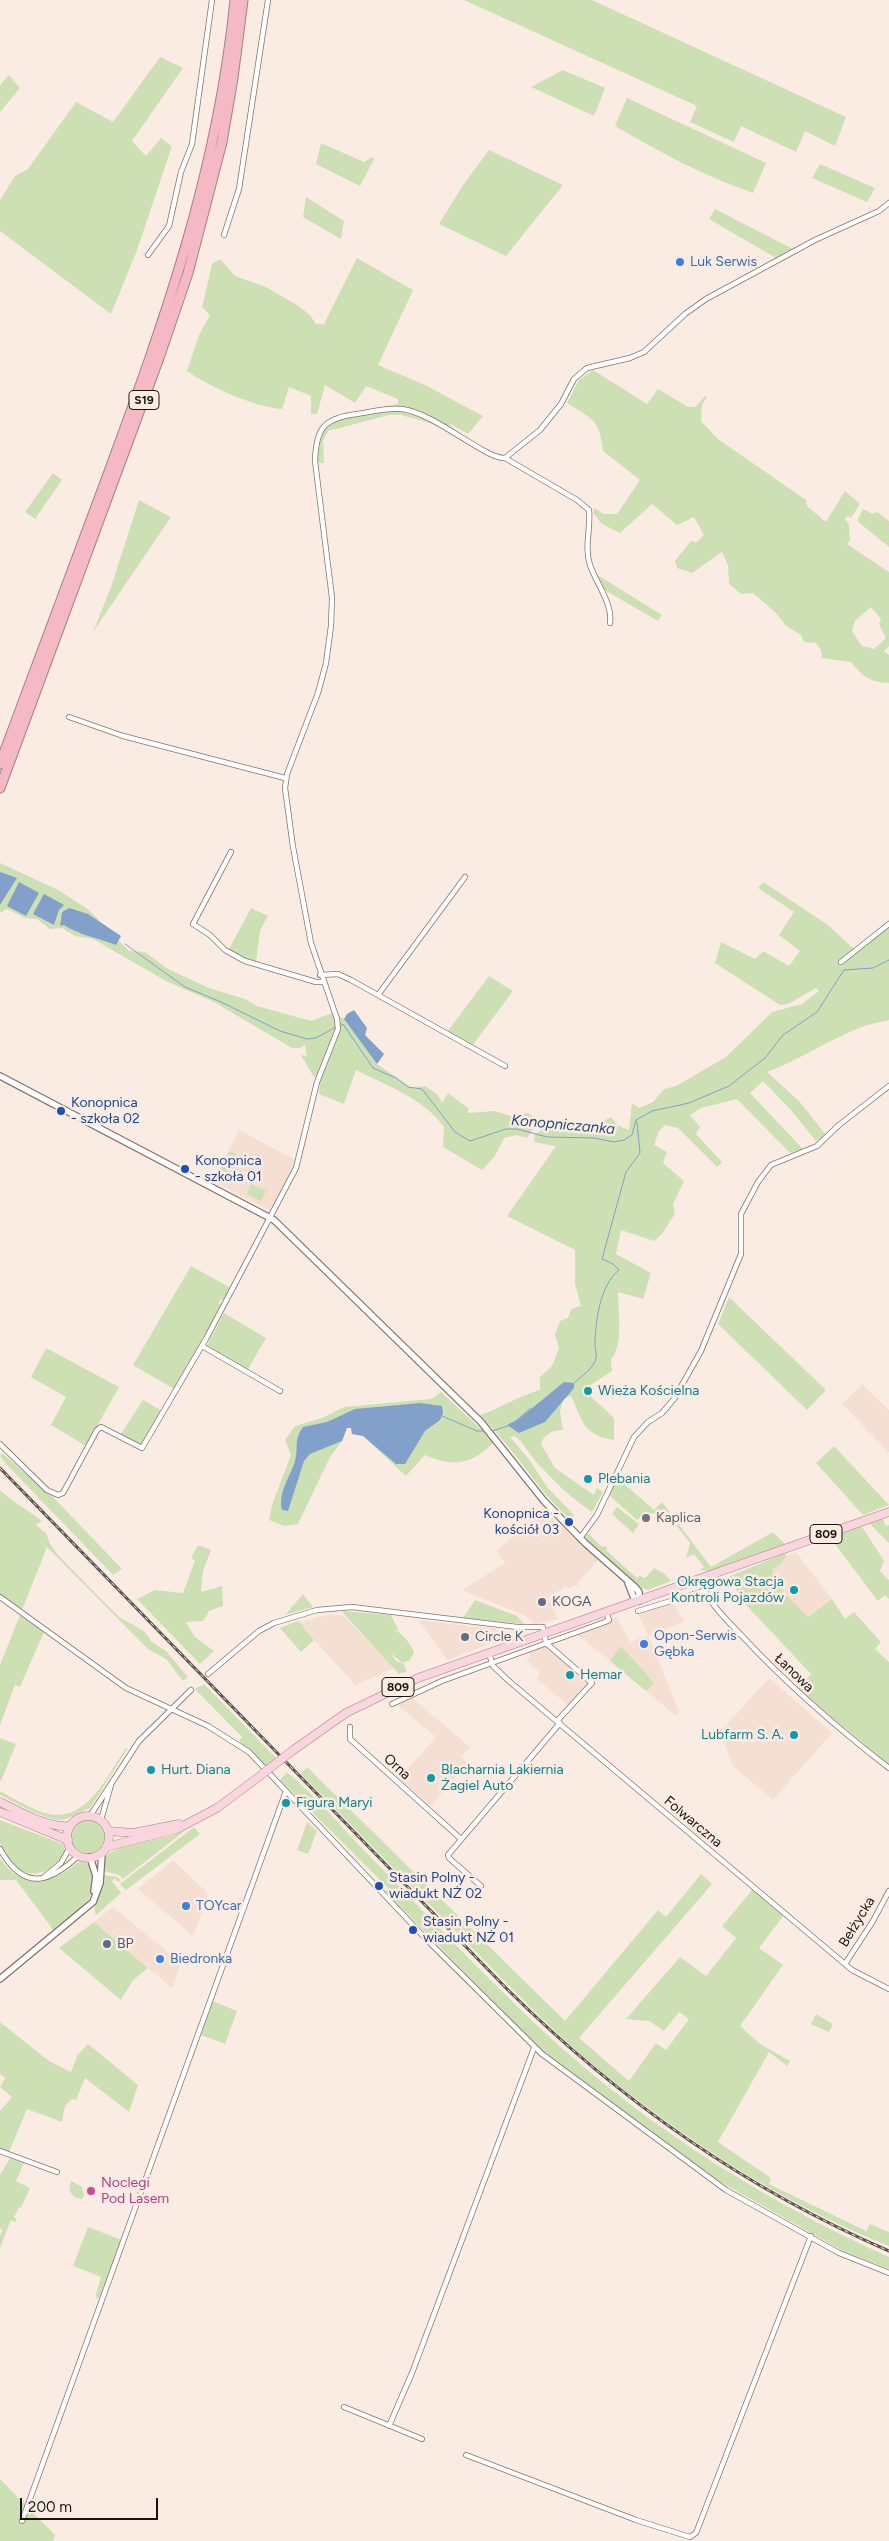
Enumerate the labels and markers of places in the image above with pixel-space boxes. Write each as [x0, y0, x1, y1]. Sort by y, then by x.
place label: Luk Serwis [690, 254, 757, 270]
marker: Luk Serwis [674, 256, 686, 268]
place label: Konopnica - szkoła 02 [71, 1095, 140, 1128]
marker: Konopnica - szkoła 02 [55, 1105, 67, 1117]
place label: Konopnica - szkoła 01 [195, 1153, 262, 1186]
marker: Konopnica - szkoła 01 [179, 1163, 191, 1175]
place label: Wieża Kościelna [598, 1383, 699, 1399]
marker: Wieża Kościelna [582, 1385, 594, 1397]
place label: Plebania [598, 1471, 650, 1487]
marker: Plebania [582, 1473, 594, 1485]
place label: Konopnica - kościół 03 [483, 1506, 559, 1538]
place label: Kaplica [656, 1510, 701, 1526]
marker: Kaplica [640, 1512, 652, 1524]
marker: Konopnica - kościół 03 [563, 1516, 575, 1528]
place label: Okręgowa Stacja Kontroli Pojazdów [671, 1574, 784, 1606]
marker: Okręgowa Stacja Kontroli Pojazdów [788, 1584, 800, 1596]
place label: KOGA [552, 1594, 591, 1610]
marker: KOGA [536, 1596, 548, 1608]
place label: Opon-Serwis Gębka [654, 1628, 737, 1660]
place label: Circle K [475, 1629, 523, 1645]
marker: Circle K [459, 1631, 471, 1643]
marker: Opon-Serwis Gębka [638, 1638, 650, 1650]
place label: Hemar [580, 1667, 622, 1683]
marker: Hemar [564, 1669, 576, 1681]
place label: Lubfarm S. A. [701, 1727, 784, 1743]
marker: Lubfarm S. A. [788, 1729, 800, 1741]
place label: Hurt. Diana [161, 1762, 231, 1778]
place label: Blacharnia Lakiernia Żagiel Auto [441, 1762, 564, 1794]
marker: Hurt. Diana [145, 1764, 157, 1776]
marker: Blacharnia Lakiernia Żagiel Auto [425, 1772, 437, 1784]
place label: Figura Maryi [296, 1795, 373, 1811]
marker: Figura Maryi [280, 1797, 292, 1809]
place label: Stasin Polny - wiadukt NŻ 02 [389, 1870, 482, 1902]
marker: Stasin Polny - wiadukt NŻ 02 [373, 1880, 385, 1892]
place label: TOYcar [196, 1898, 242, 1914]
marker: TOYcar [180, 1900, 192, 1912]
place label: Stasin Polny - wiadukt NŻ 01 [423, 1914, 514, 1946]
marker: Stasin Polny - wiadukt NŻ 01 [407, 1924, 419, 1936]
place label: BP [117, 1936, 134, 1952]
marker: BP [101, 1938, 113, 1950]
place label: Biedronka [170, 1951, 232, 1967]
marker: Biedronka [154, 1953, 166, 1965]
place label: Noclegi Pod Lasem [101, 2175, 169, 2208]
marker: Noclegi Pod Lasem [85, 2185, 97, 2197]

